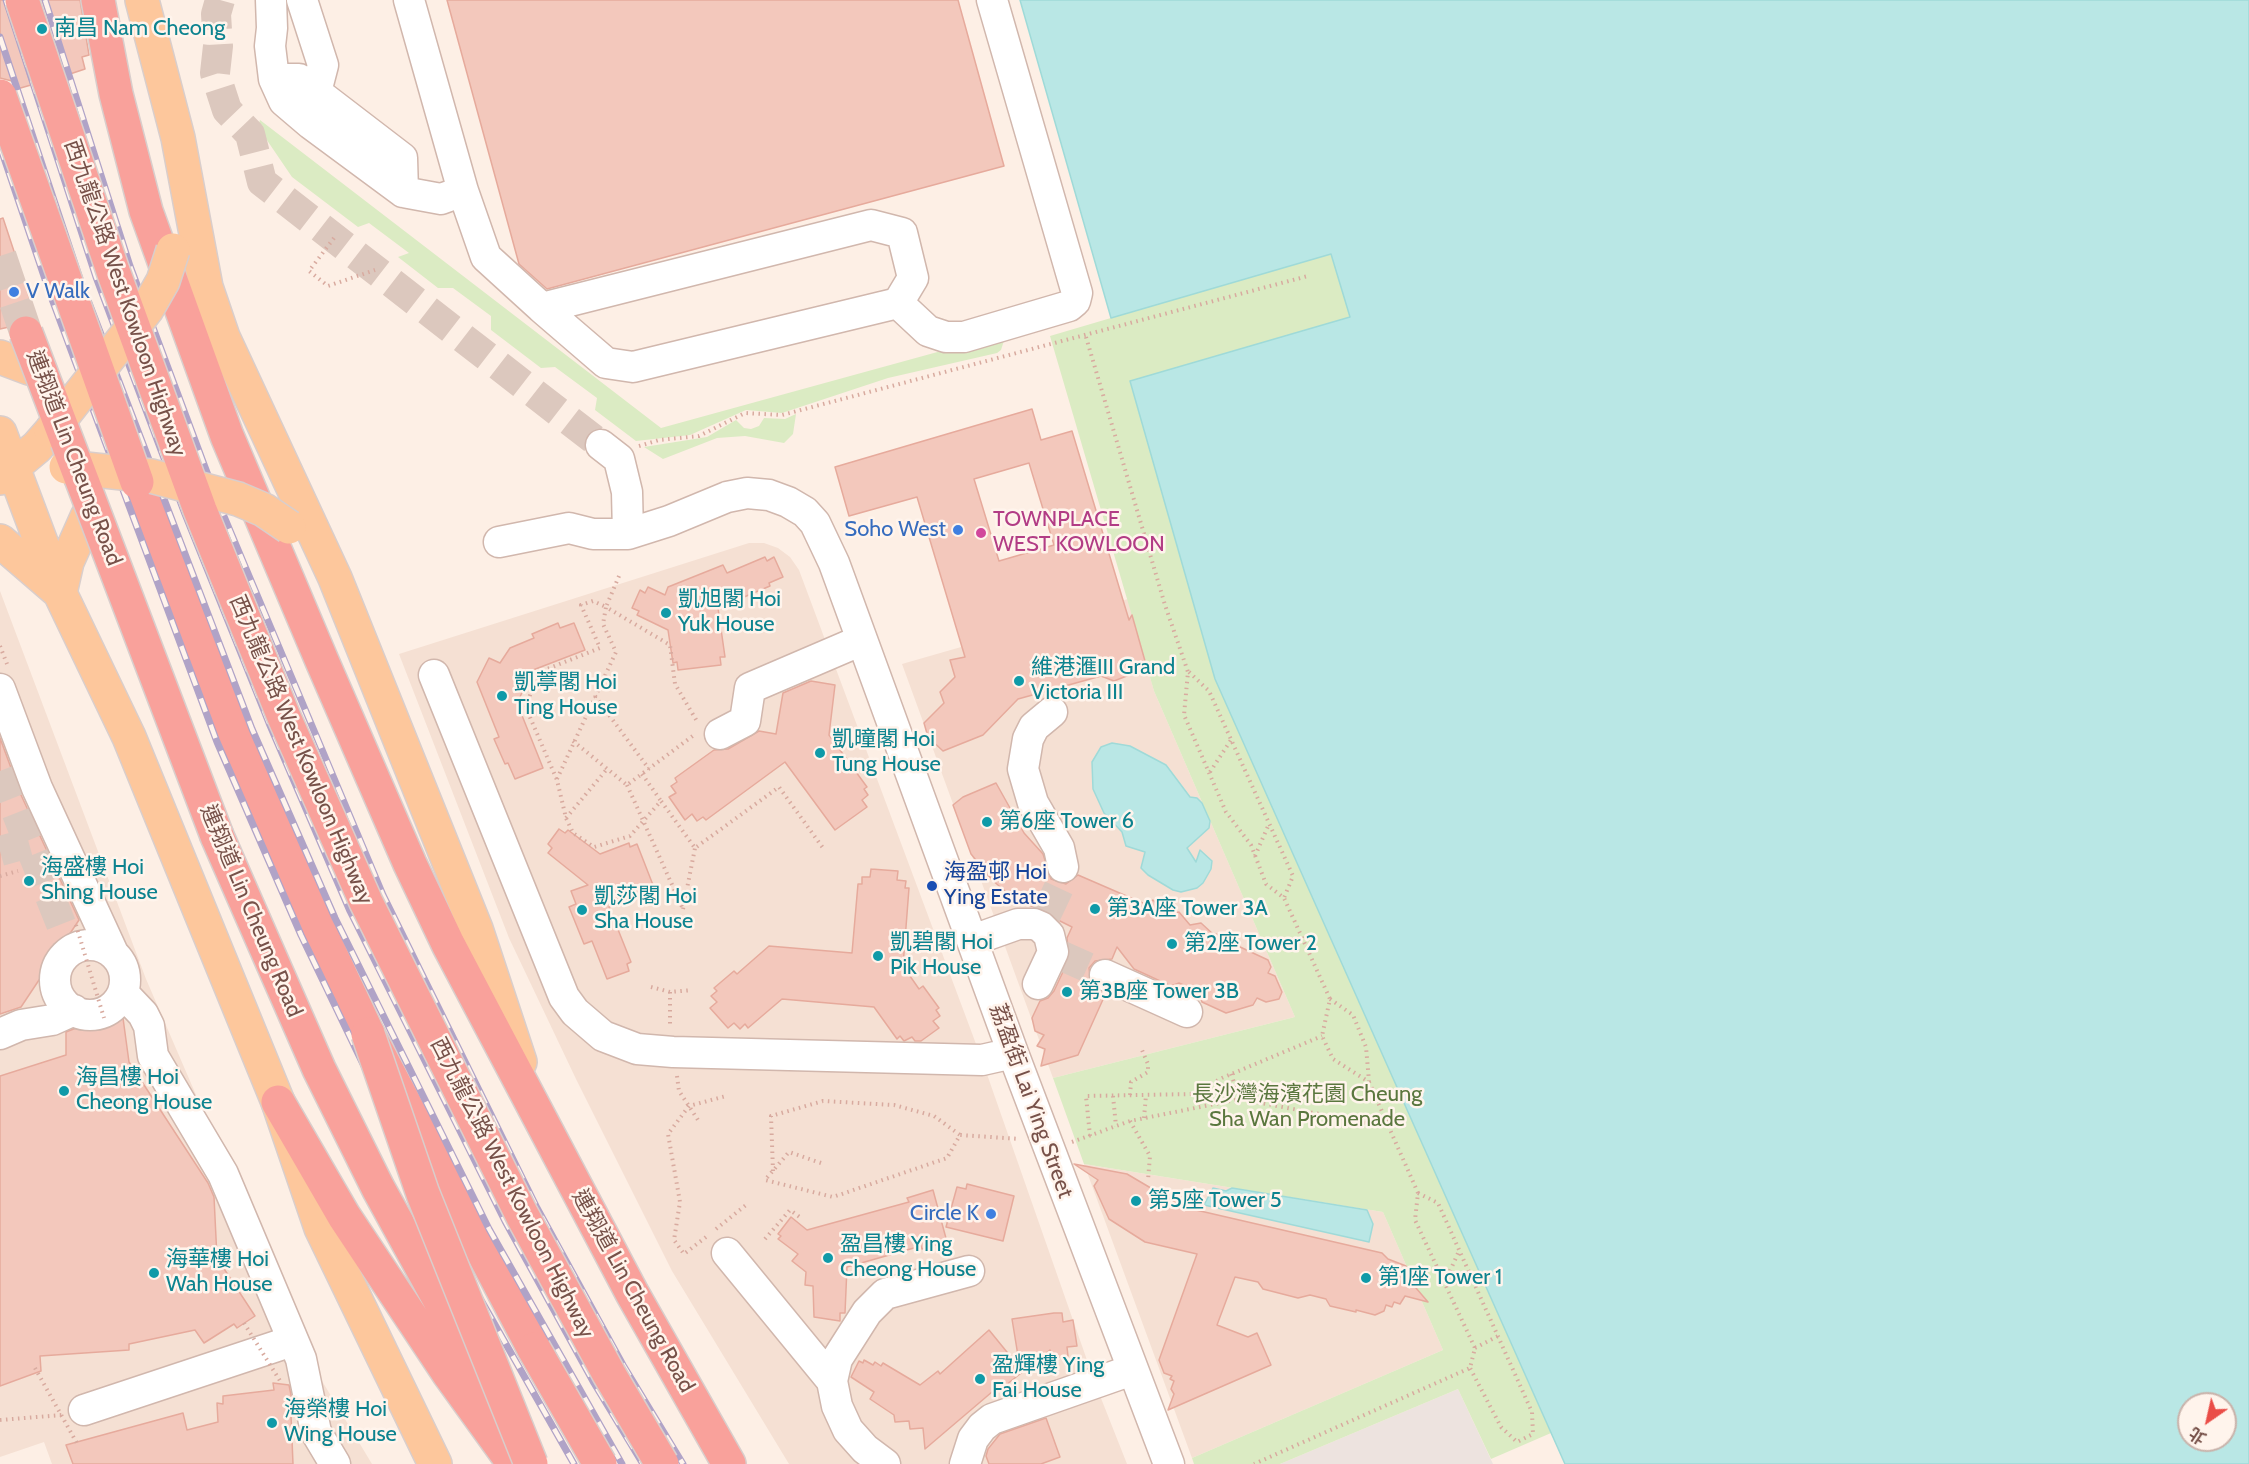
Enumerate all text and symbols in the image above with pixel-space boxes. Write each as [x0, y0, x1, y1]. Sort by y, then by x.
place label: 南昌 Nam Cheong [54, 16, 225, 42]
marker: 南昌 Nam Cheong [35, 22, 49, 36]
street label: 西九龍公路 West Kowloon Highway [58, 136, 192, 460]
place label: V Walk [26, 279, 90, 305]
marker: V Walk [7, 285, 21, 299]
street label: 連翔道 Lin Cheung Road [21, 347, 127, 569]
place label: TOWNPLACE WEST KOWLOON [993, 507, 1165, 558]
place label: Soho West [844, 517, 946, 543]
marker: Soho West [951, 523, 965, 537]
marker: TOWNPLACE WEST KOWLOON [974, 526, 988, 540]
place label: 凱旭閣 Hoi Yuk House [678, 587, 781, 638]
street label: 西九龍公路 West Kowloon Highway [224, 591, 378, 909]
marker: 凱旭閣 Hoi Yuk House [659, 606, 673, 620]
place label: 維港滙III Grand Victoria III [1031, 655, 1175, 706]
place label: 凱葶閣 Hoi Ting House [514, 670, 618, 722]
marker: 維港滙III Grand Victoria III [1012, 674, 1026, 688]
marker: 凱葶閣 Hoi Ting House [495, 689, 509, 703]
place label: 凱曈閣 Hoi Tung House [832, 727, 941, 778]
marker: 凱曈閣 Hoi Tung House [813, 746, 827, 760]
street label: 連翔道 Lin Cheung Road [194, 801, 308, 1021]
place label: 第6座 Tower 6 [999, 809, 1134, 835]
marker: 第6座 Tower 6 [980, 815, 994, 829]
place label: 海盛樓 Hoi Shing House [41, 855, 158, 906]
place label: 海盈邨 Hoi Ying Estate [944, 860, 1048, 912]
marker: 海盛樓 Hoi Shing House [22, 874, 36, 888]
marker: 海盈邨 Hoi Ying Estate [925, 879, 939, 893]
place label: 凱莎閣 Hoi Sha House [594, 884, 697, 936]
place label: 第3A座 Tower 3A [1107, 896, 1268, 922]
marker: 第3A座 Tower 3A [1088, 902, 1102, 916]
marker: 凱莎閣 Hoi Sha House [575, 903, 589, 917]
place label: 凱碧閣 Hoi Pik House [890, 930, 993, 981]
place label: 第2座 Tower 2 [1184, 931, 1317, 957]
marker: 第2座 Tower 2 [1165, 937, 1179, 951]
marker: 凱碧閣 Hoi Pik House [871, 949, 885, 963]
place label: 第3B座 Tower 3B [1079, 979, 1239, 1005]
marker: 第3B座 Tower 3B [1060, 985, 1074, 999]
street label: 荔盈街 Lai Ying Street [984, 1000, 1078, 1202]
street label: 西九龍公路 West Kowloon Highway [425, 1033, 599, 1343]
place label: 海昌樓 Hoi Cheong House [76, 1065, 212, 1116]
park label: 長沙灣海濱花園 Cheung Sha Wan Promenade [1192, 1082, 1422, 1134]
marker: 海昌樓 Hoi Cheong House [57, 1084, 71, 1098]
street label: 連翔道 Lin Cheung Road [566, 1185, 700, 1397]
place label: 第5座 Tower 5 [1148, 1188, 1282, 1214]
marker: 第5座 Tower 5 [1129, 1194, 1143, 1208]
place label: Circle K [910, 1201, 979, 1227]
marker: Circle K [984, 1207, 998, 1221]
place label: 盈昌樓 Ying Cheong House [840, 1232, 976, 1284]
place label: 海華樓 Hoi Wah House [166, 1247, 273, 1298]
marker: 盈昌樓 Ying Cheong House [821, 1251, 835, 1265]
place label: 第1座 Tower 1 [1378, 1265, 1502, 1291]
marker: 海華樓 Hoi Wah House [147, 1266, 161, 1280]
marker: 第1座 Tower 1 [1359, 1271, 1373, 1285]
place label: 盈輝樓 Ying Fai House [992, 1353, 1104, 1404]
marker: 盈輝樓 Ying Fai House [973, 1372, 987, 1386]
north arrow [2177, 1392, 2237, 1452]
place label: 海榮樓 Hoi Wing House [284, 1397, 397, 1448]
marker: 海榮樓 Hoi Wing House [265, 1416, 279, 1430]
text: 北 [2186, 1423, 2210, 1448]

